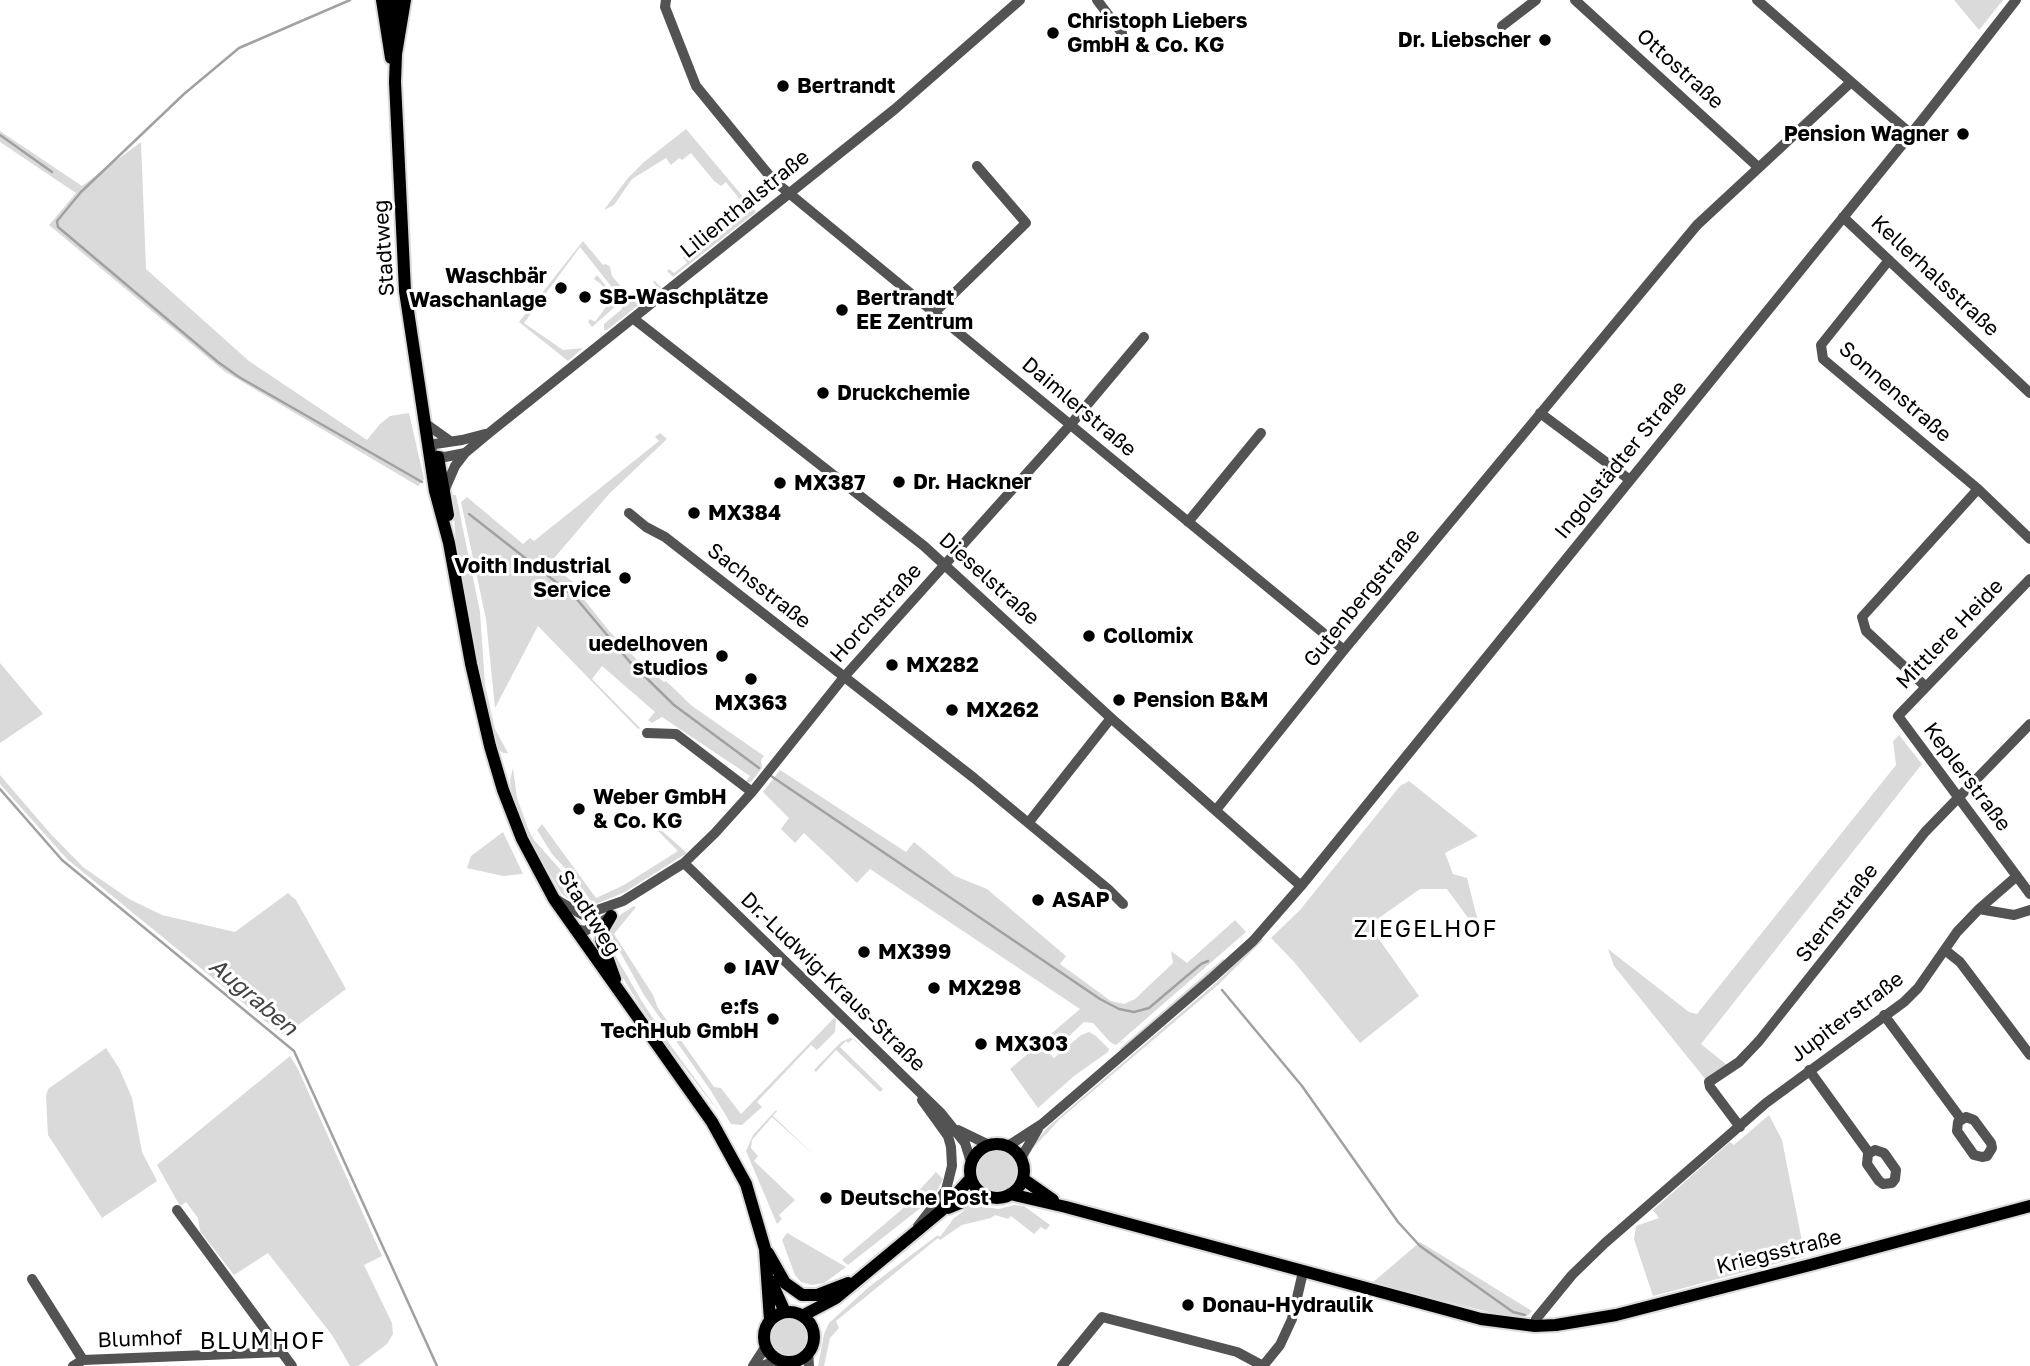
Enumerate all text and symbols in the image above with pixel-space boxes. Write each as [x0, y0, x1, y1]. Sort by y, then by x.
place label: Christoph Liebers GmbH & Co. KG [1067, 8, 1247, 58]
street label: Ottostraße [1631, 23, 1729, 115]
marker: Christoph Liebers GmbH & Co. KG [1045, 25, 1061, 41]
place label: Dr. Liebscher [1398, 27, 1531, 53]
marker: Dr. Liebscher [1537, 32, 1553, 48]
place label: Bertrandt [797, 73, 895, 99]
marker: Bertrandt [775, 78, 791, 94]
place label: Pension Wagner [1784, 121, 1949, 147]
marker: Pension Wagner [1955, 126, 1971, 142]
street label: Lilienthalstraße [675, 144, 815, 264]
street label: Stadtweg [368, 199, 400, 297]
street label: Kellerhalsstraße [1866, 210, 2004, 342]
place label: Waschbär Waschanlage [409, 263, 547, 313]
marker: Waschbär Waschanlage [553, 280, 569, 296]
place label: SB-Waschplätze [599, 284, 768, 310]
place label: Bertrandt EE Zentrum [856, 285, 973, 335]
marker: SB-Waschplätze [577, 289, 593, 305]
marker: Bertrandt EE Zentrum [834, 302, 850, 318]
street label: Sonnenstraße [1834, 336, 1956, 448]
street label: Daimlerstraße [1017, 352, 1141, 462]
street label: Ingolstädter Straße [1550, 376, 1692, 544]
place label: Druckchemie [837, 380, 970, 406]
marker: Druckchemie [815, 385, 831, 401]
place label: Dr. Hackner [913, 469, 1032, 495]
place label: MX387 [794, 470, 866, 496]
marker: Dr. Hackner [891, 474, 907, 490]
marker: MX387 [772, 475, 788, 491]
place label: MX384 [708, 500, 781, 526]
marker: MX384 [686, 505, 702, 521]
street label: Gutenbergstraße [1298, 524, 1426, 672]
street label: Dieselstraße [934, 527, 1044, 631]
street label: Sachsstraße [702, 538, 816, 634]
place label: Voith Industrial Service [454, 553, 611, 603]
street label: Horchstraße [825, 558, 927, 668]
marker: Voith Industrial Service [617, 570, 633, 586]
street label: Mittlere Heide [1891, 574, 2009, 694]
place label: Collomix [1103, 623, 1193, 649]
marker: Collomix [1081, 628, 1097, 644]
place label: uedelhoven studios [589, 631, 708, 681]
marker: uedelhoven studios [714, 648, 730, 664]
place label: MX282 [906, 652, 979, 678]
marker: MX282 [884, 657, 900, 673]
marker: MX363 [743, 671, 759, 687]
place label: Pension B&M [1133, 687, 1268, 713]
place label: MX363 [715, 690, 787, 716]
marker: Pension B&M [1111, 692, 1127, 708]
place label: MX262 [966, 697, 1039, 723]
marker: MX262 [944, 702, 960, 718]
street label: Keplerstraße [1918, 718, 2016, 836]
place label: Weber GmbH & Co. KG [593, 784, 727, 834]
marker: Weber GmbH & Co. KG [571, 801, 587, 817]
street label: Sternstraße [1791, 859, 1883, 967]
street label: Stadtweg [552, 866, 626, 960]
street label: Dr.-Ludwig-Kraus-Straße [735, 887, 931, 1077]
place label: ASAP [1052, 887, 1110, 913]
marker: ASAP [1030, 892, 1046, 908]
district label: ZIEGELHOF [1355, 916, 1497, 944]
place label: MX399 [878, 939, 951, 965]
marker: MX399 [856, 944, 872, 960]
water label: Augraben [203, 952, 303, 1042]
place label: IAV [744, 955, 779, 981]
marker: IAV [722, 960, 738, 976]
street label: Jupiterstraße [1785, 966, 1909, 1068]
place label: MX298 [948, 975, 1021, 1001]
marker: MX298 [926, 980, 942, 996]
place label: e:fs TechHub GmbH [601, 994, 759, 1044]
marker: e:fs TechHub GmbH [765, 1011, 781, 1027]
place label: MX303 [995, 1031, 1068, 1057]
marker: MX303 [973, 1036, 989, 1052]
place label: Deutsche Post [840, 1185, 989, 1211]
marker: Deutsche Post [818, 1190, 834, 1206]
street label: Kriegsstraße [1714, 1224, 1844, 1280]
place label: Donau-Hydraulik [1202, 1292, 1374, 1318]
marker: Donau-Hydraulik [1180, 1297, 1196, 1313]
street label: Blumhof [97, 1325, 183, 1353]
district label: BLUMHOF [201, 1328, 325, 1356]

